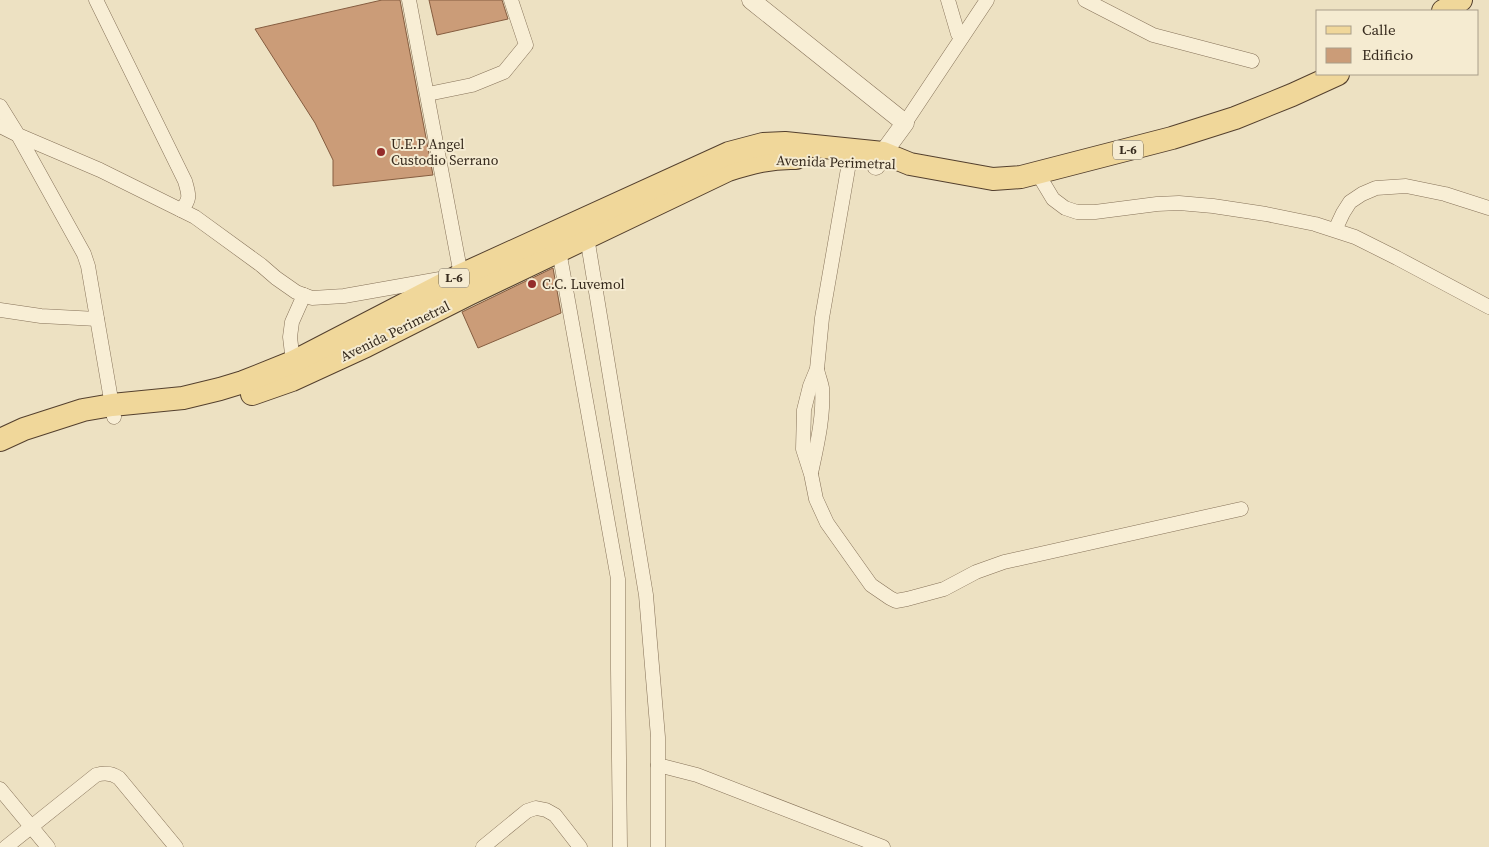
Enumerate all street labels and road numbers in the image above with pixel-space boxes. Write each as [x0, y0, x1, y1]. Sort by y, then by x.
road number: L-6 [1113, 140, 1143, 160]
street label: Avenida Perimetral [776, 150, 896, 174]
road number: L-6 [439, 268, 469, 288]
street label: Avenida Perimetral [337, 296, 453, 366]

